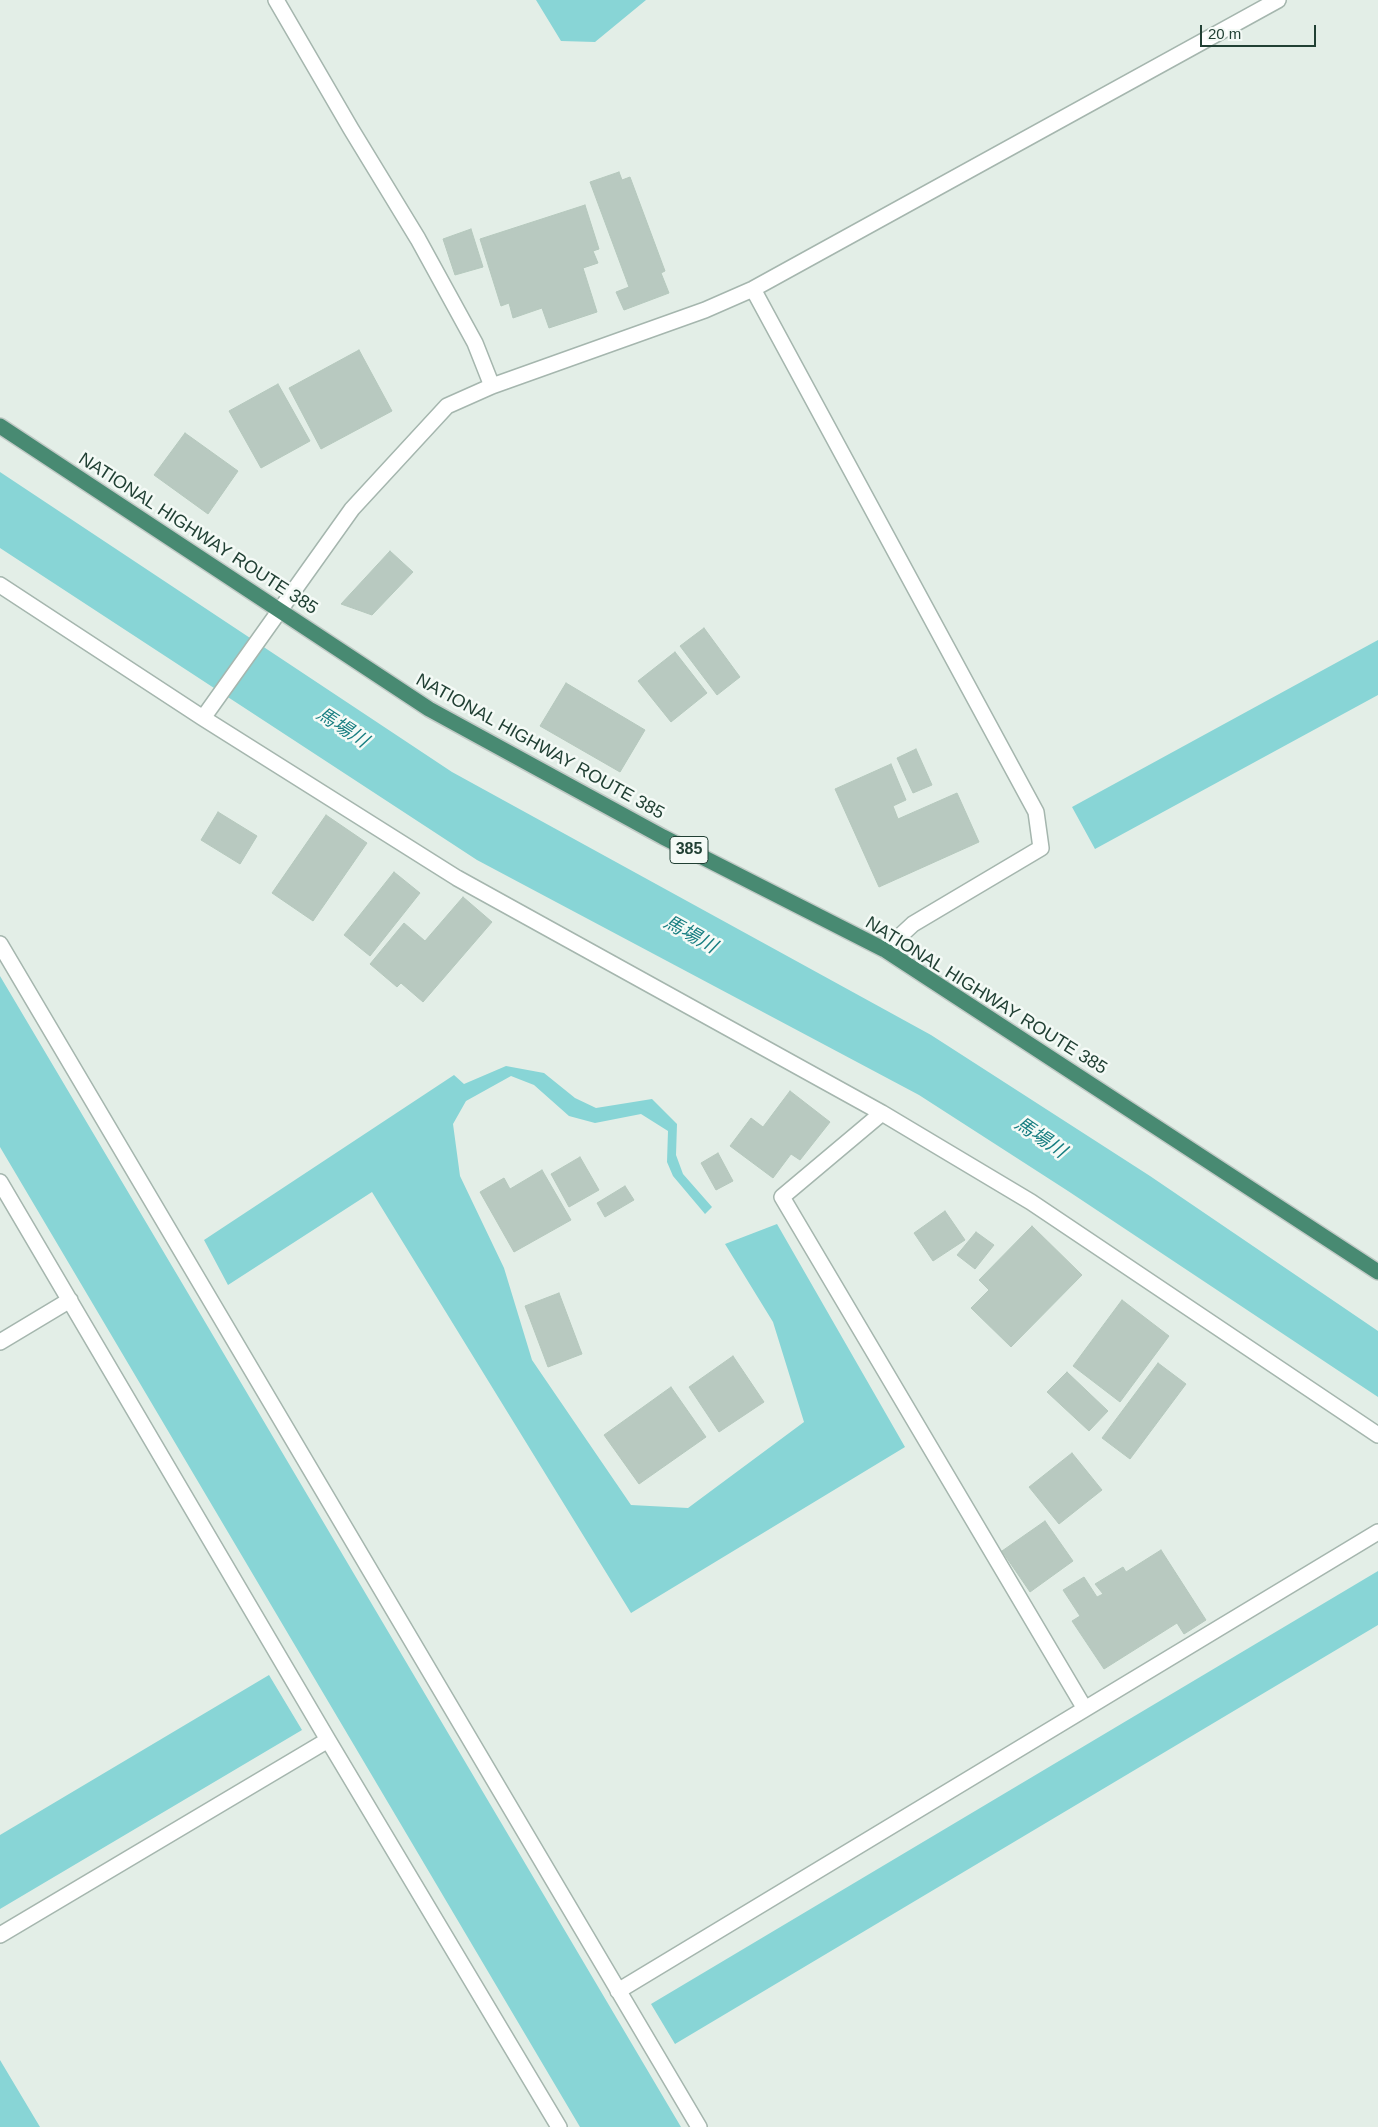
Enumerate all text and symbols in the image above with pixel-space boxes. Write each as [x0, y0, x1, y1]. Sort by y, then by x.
scale bar [1203, 15, 1319, 47]
text: 20 m [1208, 25, 1241, 42]
street label: NATIONAL HIGHWAY ROUTE 385 [74, 448, 322, 620]
street label: NATIONAL HIGHWAY ROUTE 385 [412, 670, 668, 824]
water label: 馬場川 [312, 703, 372, 753]
road number: 385 [670, 836, 708, 864]
water label: 馬場川 [660, 911, 720, 959]
street label: NATIONAL HIGHWAY ROUTE 385 [861, 912, 1111, 1080]
water label: 馬場川 [1010, 1113, 1070, 1163]

